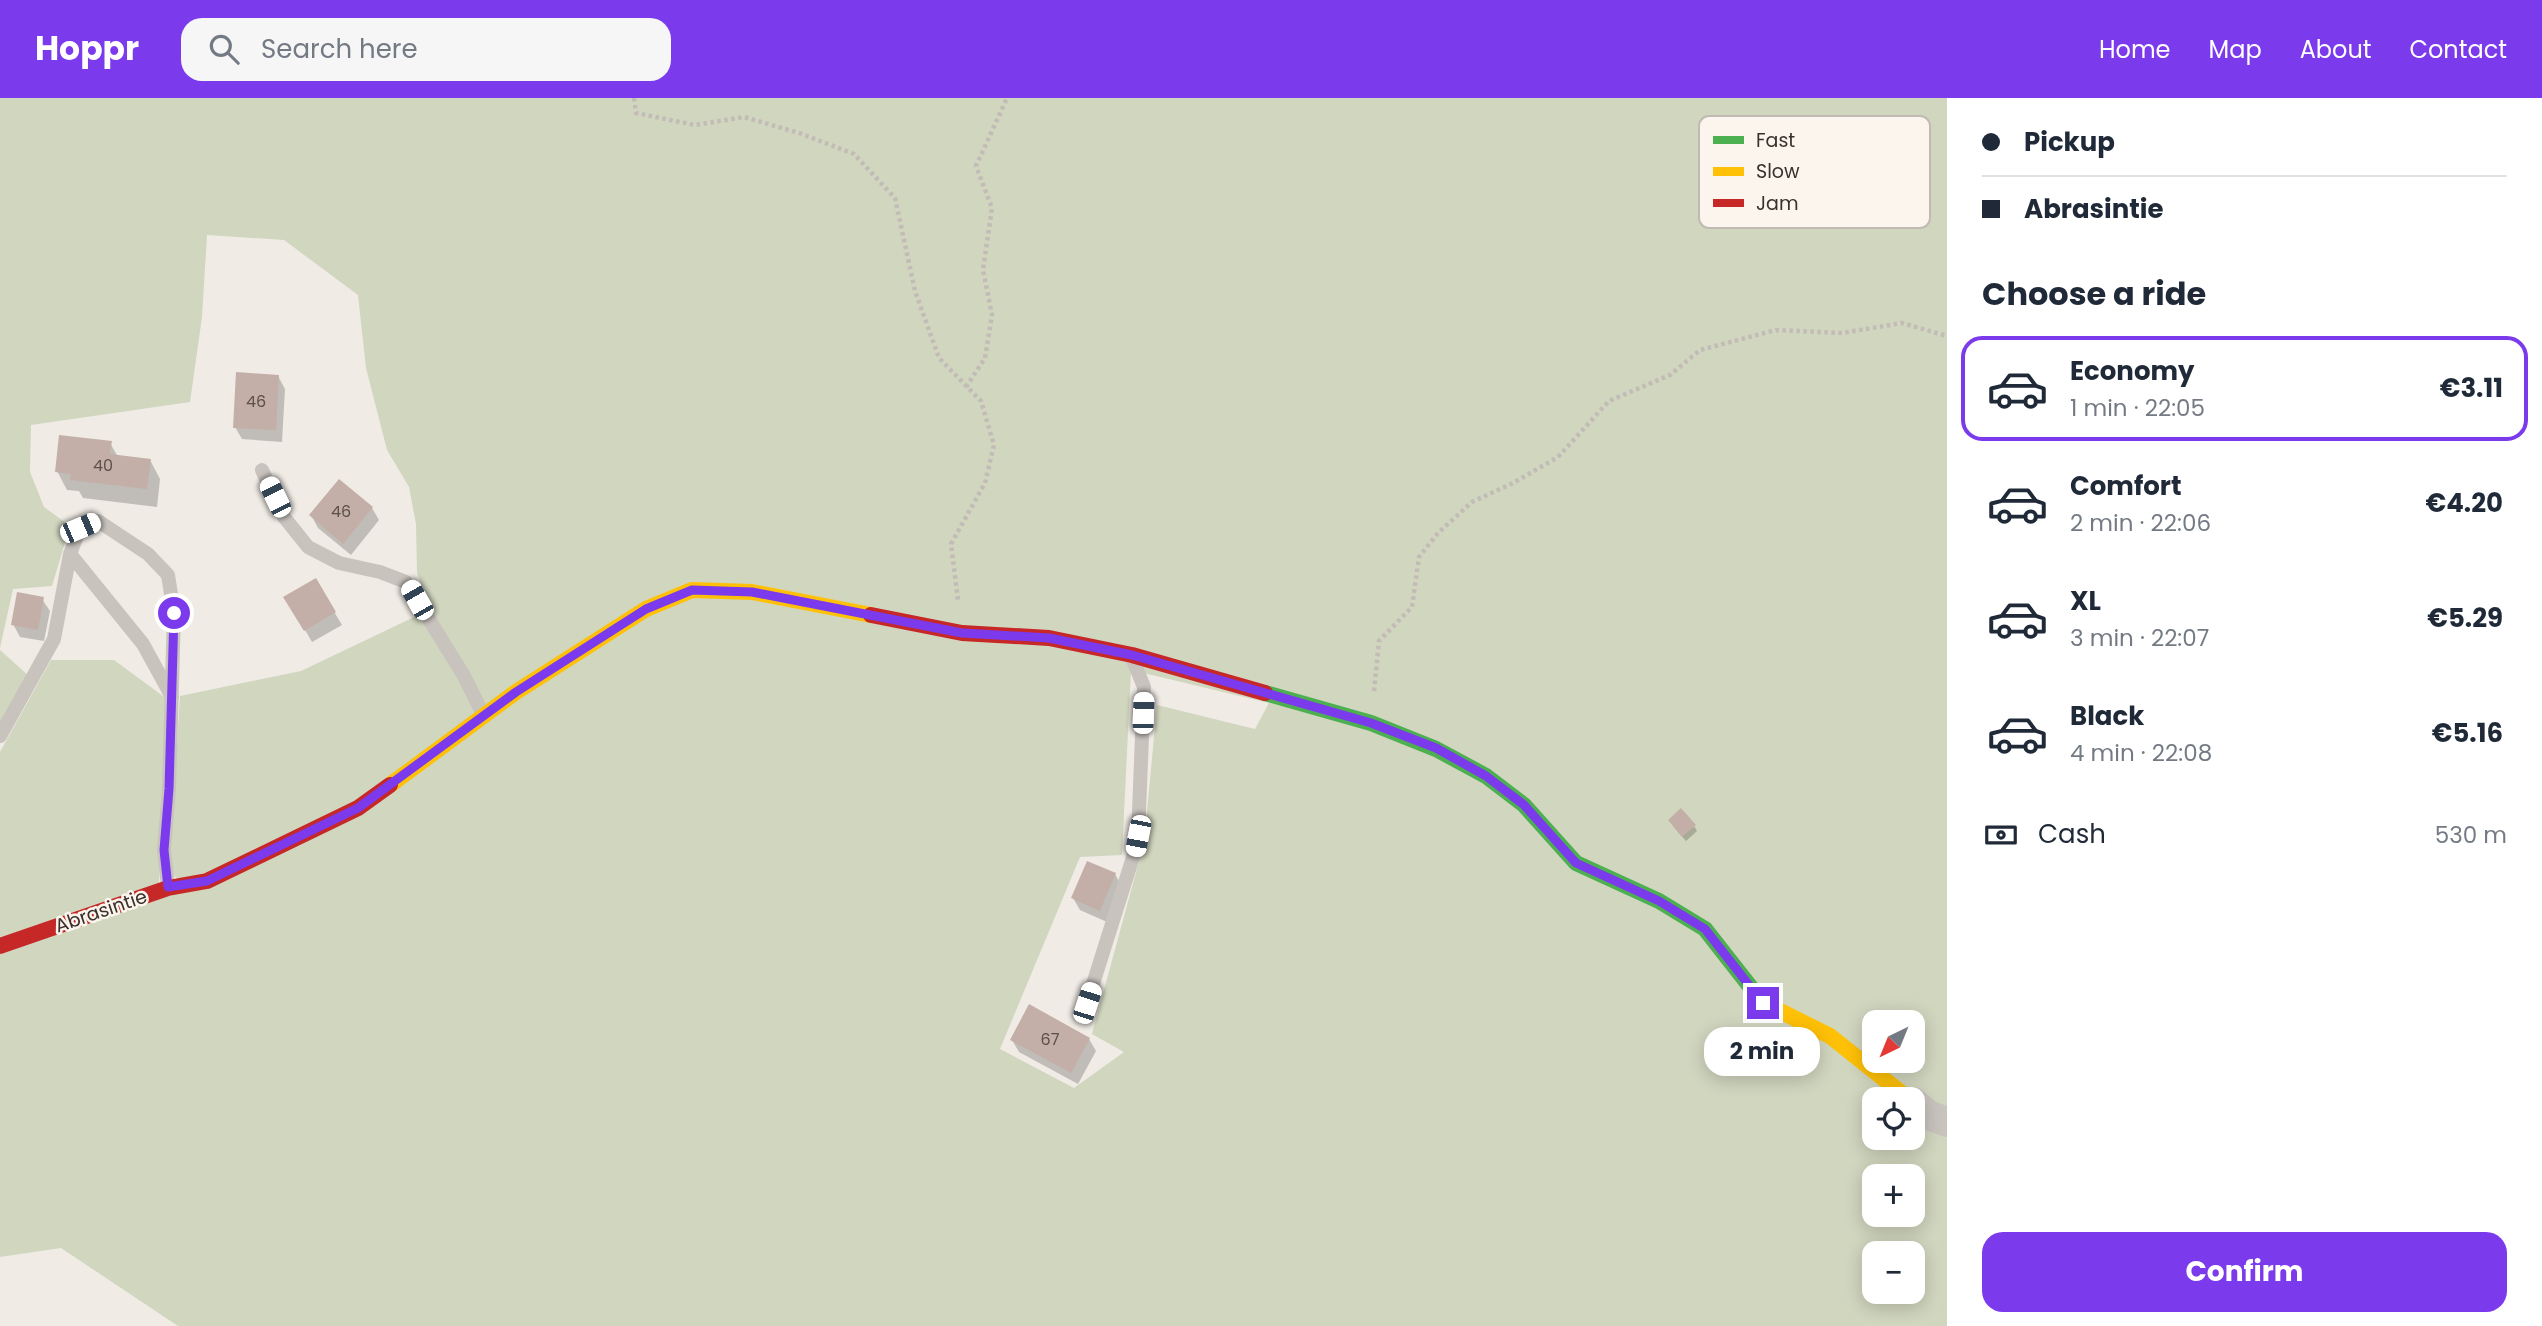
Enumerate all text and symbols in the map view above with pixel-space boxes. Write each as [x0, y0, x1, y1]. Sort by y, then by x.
search box [181, 18, 671, 81]
text: Hoppr [35, 25, 139, 72]
icon: search [205, 30, 243, 68]
text: Search here [261, 31, 418, 67]
text: Home [2099, 33, 2171, 66]
text: Map [2209, 33, 2262, 66]
text: About [2300, 33, 2371, 66]
text: Contact [2409, 33, 2507, 66]
legend [1699, 116, 1930, 228]
text: Pickup [2024, 124, 2115, 160]
text: Fast [1756, 127, 1795, 154]
text: Slow [1756, 158, 1800, 185]
text: Jam [1756, 190, 1798, 217]
text: Abrasintie [2024, 191, 2164, 227]
text: Choose a ride [1982, 271, 2206, 316]
text: Economy [2070, 353, 2194, 389]
icon: car [1986, 357, 2049, 420]
text: €3.11 [2440, 370, 2503, 406]
house number: 46 [246, 390, 266, 413]
text: 1 min · 22:05 [2070, 392, 2205, 424]
house number: 40 [93, 454, 113, 477]
text: Comfort [2070, 468, 2182, 504]
icon: car [1986, 472, 2049, 535]
car [257, 474, 294, 520]
text: €4.20 [2426, 485, 2503, 521]
house number: 46 [331, 500, 351, 523]
text: 2 min · 22:06 [2070, 507, 2211, 539]
car [57, 510, 104, 546]
car [398, 577, 437, 623]
text: XL [2070, 583, 2101, 619]
icon: car [1986, 587, 2049, 650]
route start [158, 597, 190, 629]
text: €5.29 [2427, 600, 2503, 636]
text: 3 min · 22:07 [2070, 622, 2209, 654]
car [1132, 692, 1155, 734]
text: Black [2070, 698, 2144, 734]
icon: car [1986, 702, 2049, 765]
text: €5.16 [2432, 715, 2503, 751]
text: 4 min · 22:08 [2070, 737, 2212, 769]
car [1124, 813, 1153, 859]
icon: cash [1982, 816, 2020, 854]
text: Cash [2038, 816, 2106, 852]
text: 530 m [2435, 819, 2507, 851]
street label: Abrasintie [51, 883, 151, 939]
car [1071, 980, 1104, 1026]
route end [1747, 987, 1779, 1019]
north arrow [1862, 1010, 1925, 1073]
map controls [1862, 1010, 1925, 1304]
house number: 67 [1041, 1028, 1060, 1051]
callout: 2 min [1705, 1028, 1821, 1076]
text: 2 min [1730, 1035, 1794, 1067]
button: locate [1862, 1087, 1925, 1150]
button: + [1862, 1164, 1925, 1227]
button: Confirm [1982, 1232, 2507, 1312]
button: − [1862, 1241, 1925, 1304]

